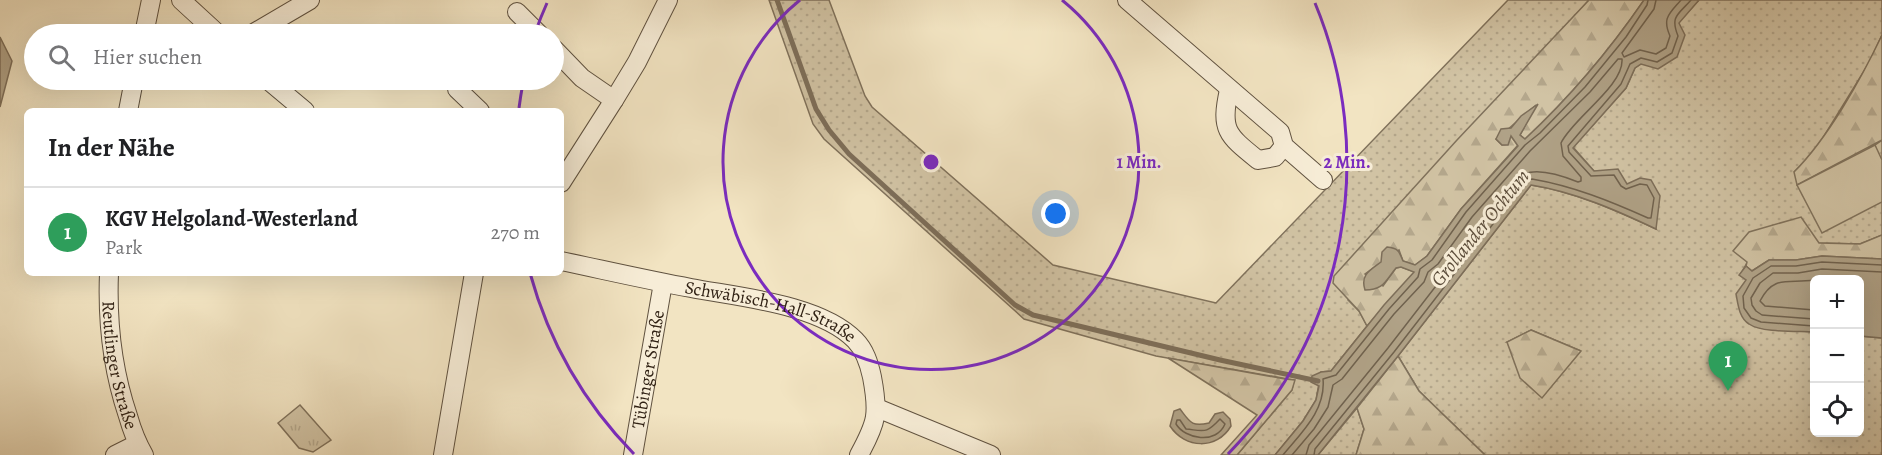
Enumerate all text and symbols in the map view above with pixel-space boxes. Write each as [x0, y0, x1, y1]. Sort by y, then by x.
search box [24, 24, 564, 90]
icon: search [45, 41, 78, 74]
text: Hier suchen [93, 42, 202, 72]
text: In der Nähe [48, 130, 175, 165]
text: 1 Min. [1117, 150, 1161, 174]
text: 2 Min. [1323, 150, 1371, 174]
centre of rings [921, 152, 941, 172]
water label: Grollander Ochtum [1424, 164, 1536, 292]
your location [1041, 199, 1070, 228]
text: KGV Helgoland-Westerland [105, 204, 358, 234]
text: 1 [64, 219, 71, 246]
text: 270 m [491, 219, 540, 246]
text: Park [105, 234, 143, 261]
street label: Schwäbisch-Hall-Straße [683, 275, 862, 348]
map controls [1810, 275, 1864, 437]
button: + [1810, 275, 1864, 329]
street label: Reutlinger Straße [97, 300, 143, 432]
street label: Tübinger Straße [626, 308, 670, 431]
button: − [1810, 329, 1864, 383]
pin: 1 [1708, 342, 1748, 391]
button: locate [1810, 383, 1864, 437]

